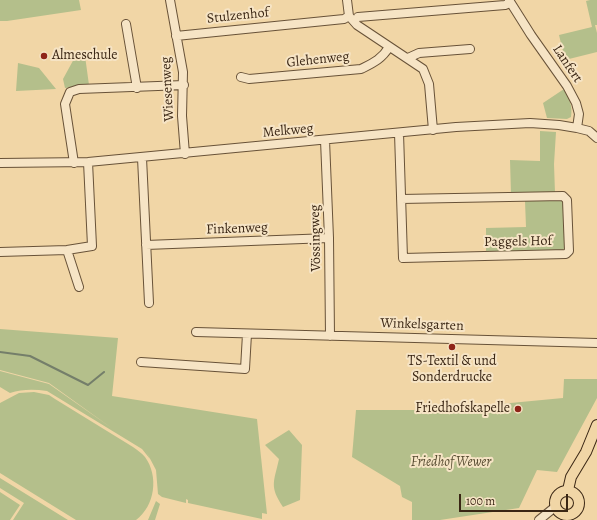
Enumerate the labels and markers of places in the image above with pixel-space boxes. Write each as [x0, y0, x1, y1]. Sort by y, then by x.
place label: Almeschule [52, 48, 118, 64]
marker: Almeschule [39, 51, 49, 61]
marker: TS-Textil & und Sonderdrucke [447, 342, 457, 352]
place label: TS-Textil & und Sonderdrucke [408, 354, 496, 386]
place label: Friedhofskapelle [415, 401, 510, 417]
marker: Friedhofskapelle [513, 404, 523, 414]

